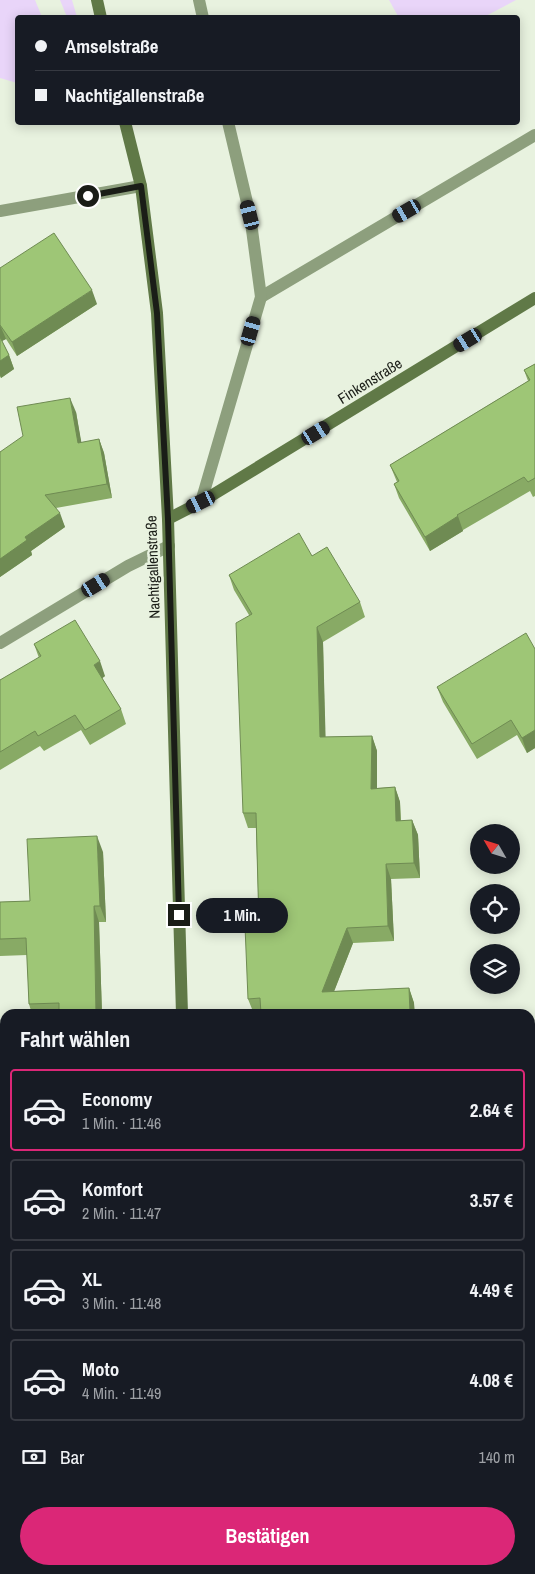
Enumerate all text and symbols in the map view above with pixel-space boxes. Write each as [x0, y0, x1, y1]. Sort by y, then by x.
text: Amselstraße [65, 33, 159, 59]
text: Nachtigallenstraße [65, 82, 204, 108]
route start [77, 185, 99, 207]
car [390, 197, 423, 225]
car [239, 199, 260, 231]
car [239, 315, 262, 347]
car [451, 326, 484, 354]
street label: Finkenstraße [333, 352, 406, 409]
car [299, 419, 332, 447]
car [184, 489, 217, 515]
street label: Nachtigallenstraße [140, 515, 165, 619]
car [79, 571, 112, 599]
north arrow [470, 824, 520, 874]
map controls [470, 824, 520, 994]
button: locate [470, 884, 520, 934]
callout: 1 Min. [196, 898, 289, 932]
route end [168, 904, 190, 926]
text: 1 Min. [223, 904, 261, 926]
button: layers [470, 944, 520, 994]
text: Fahrt wählen [20, 1024, 130, 1054]
text: Economy [82, 1086, 152, 1112]
icon: car [22, 1088, 67, 1133]
text: 2.64 € [470, 1097, 513, 1123]
text: 1 Min. · 11:46 [82, 1112, 161, 1134]
text: Komfort [82, 1176, 143, 1202]
icon: car [22, 1178, 67, 1223]
text: 3.57 € [470, 1187, 513, 1213]
text: 2 Min. · 11:47 [82, 1202, 161, 1224]
text: XL [82, 1266, 102, 1292]
icon: car [22, 1268, 67, 1313]
text: 4.49 € [470, 1277, 513, 1303]
text: 3 Min. · 11:48 [82, 1292, 161, 1314]
text: Moto [82, 1356, 119, 1382]
icon: car [22, 1358, 67, 1403]
text: 4.08 € [470, 1367, 513, 1393]
text: 4 Min. · 11:49 [82, 1382, 161, 1404]
icon: cash [20, 1443, 48, 1471]
text: Bar [60, 1444, 84, 1470]
text: 140 m [479, 1446, 515, 1468]
button: Bestätigen [20, 1507, 515, 1565]

